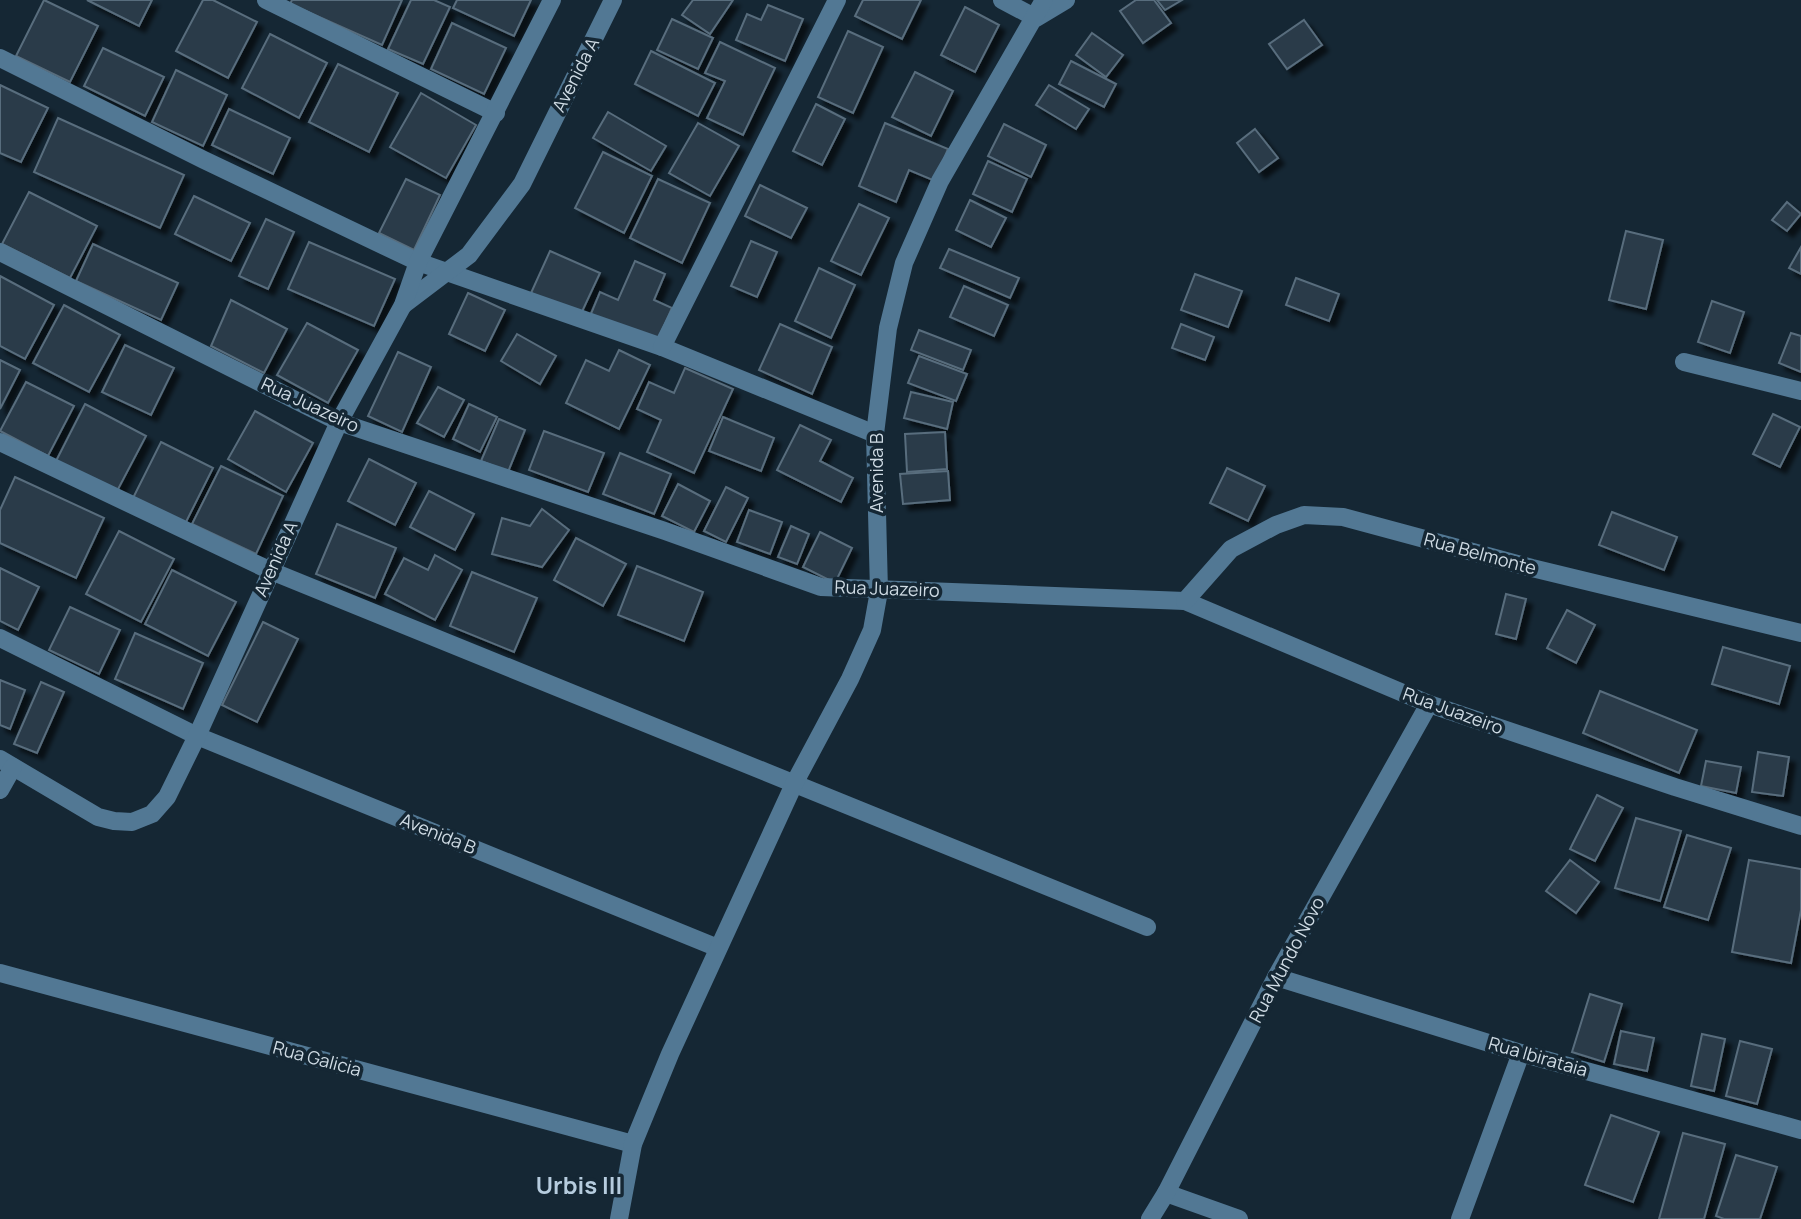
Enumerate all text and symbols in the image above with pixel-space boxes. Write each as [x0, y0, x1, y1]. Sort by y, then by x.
street label: Avenida A [546, 33, 604, 116]
street label: Rua Juazeiro [258, 371, 363, 437]
street label: Avenida B [864, 433, 888, 513]
street label: Avenida A [248, 516, 303, 600]
street label: Rua Belmonte [1421, 527, 1539, 580]
street label: Rua Juazeiro [834, 574, 940, 602]
street label: Rua Juazeiro [1400, 681, 1507, 739]
street label: Avenida B [397, 807, 480, 859]
street label: Rua Mundo Novo [1243, 893, 1329, 1027]
street label: Rua Ibirataia [1486, 1030, 1591, 1082]
street label: Rua Galicia [270, 1035, 364, 1081]
district label: Urbis III [536, 1168, 622, 1201]

